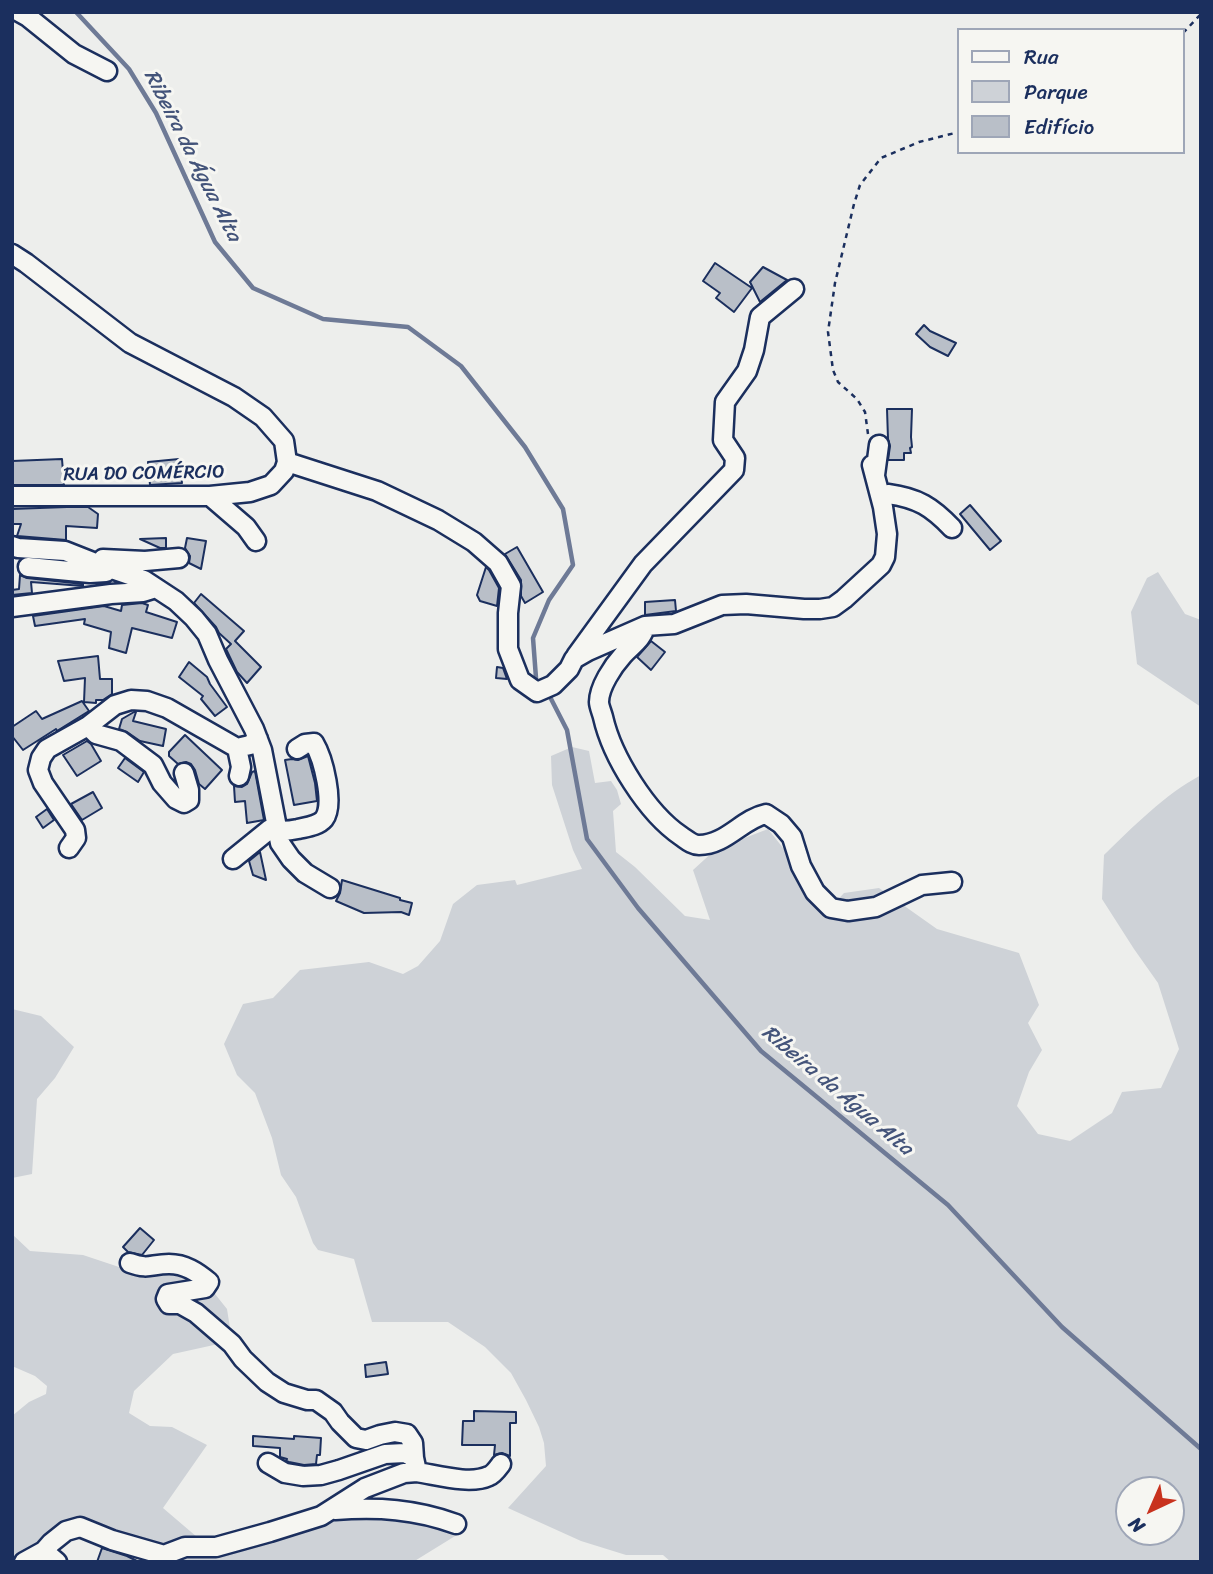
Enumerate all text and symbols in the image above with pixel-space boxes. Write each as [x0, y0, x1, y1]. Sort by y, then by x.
legend [958, 28, 1185, 154]
text: Rua [1024, 38, 1059, 76]
water label: Ribeira da Água Alta [138, 66, 246, 246]
text: Parque [1024, 73, 1088, 111]
text: Edifício [1024, 108, 1094, 146]
street label: RUA DO COMÉRCIO [63, 461, 225, 487]
water label: Ribeira da Água Alta [756, 1020, 918, 1162]
north arrow [1115, 1476, 1185, 1546]
text: N [1120, 1509, 1153, 1541]

